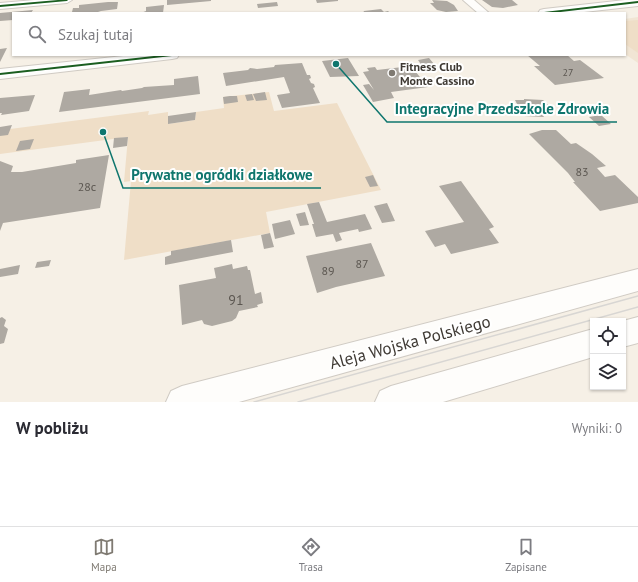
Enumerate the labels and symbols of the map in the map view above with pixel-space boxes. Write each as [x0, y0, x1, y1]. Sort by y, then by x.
place label: Fitness Club Monte Cassino [400, 59, 475, 88]
house number: 27 [563, 66, 573, 79]
marker: Fitness Club Monte Cassino [387, 68, 397, 78]
callout: Integracyjne Przedszkole Zdrowia [387, 95, 617, 122]
text: Integracyjne Przedszkole Zdrowia [395, 99, 609, 118]
callout: Prywatne ogródki działkowe [123, 161, 321, 188]
house number: 83 [575, 164, 589, 179]
text: Prywatne ogródki działkowe [131, 165, 313, 184]
house number: 28c [78, 179, 97, 194]
house number: 87 [355, 256, 369, 271]
house number: 89 [321, 263, 335, 278]
house number: 91 [228, 291, 244, 309]
street label: Aleja Wojska Polskiego [327, 310, 493, 374]

